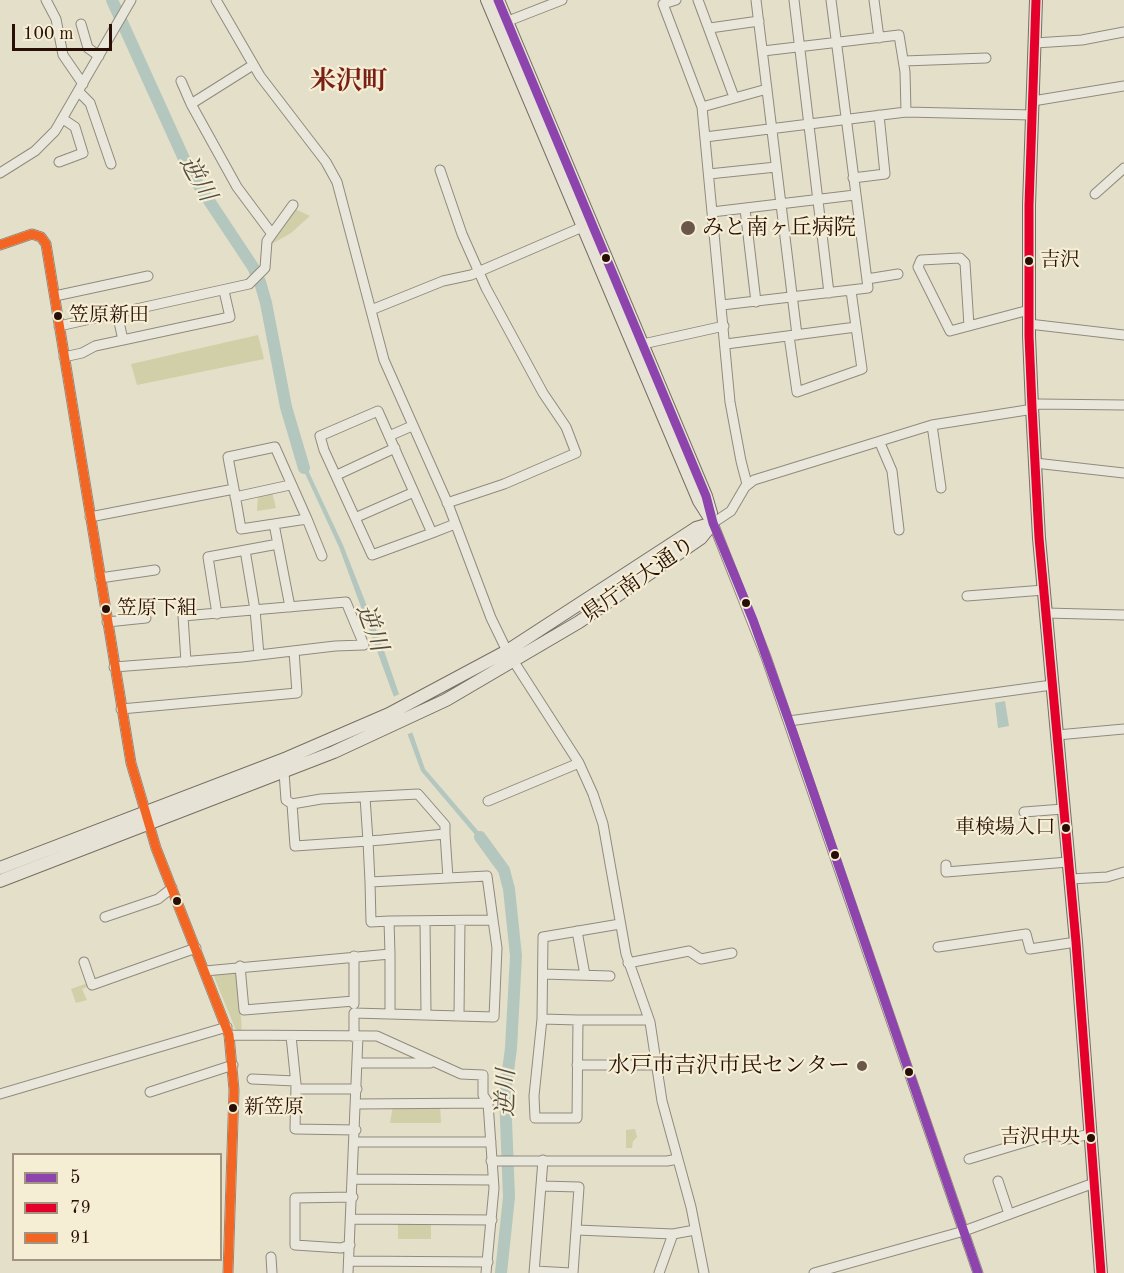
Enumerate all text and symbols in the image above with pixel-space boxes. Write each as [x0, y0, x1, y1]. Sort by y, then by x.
scale bar [15, 12, 116, 50]
text: 100 m [23, 25, 74, 43]
district label: 米沢町 [310, 66, 388, 98]
water label: 逆川 [173, 151, 221, 207]
place label: みと南ヶ丘病院 [702, 215, 856, 241]
marker: みと南ヶ丘病院 [679, 219, 697, 237]
place label: 吉沢 [1040, 249, 1080, 273]
unlabelled marker [600, 252, 612, 264]
marker: 吉沢 [1023, 255, 1035, 267]
place label: 笠原新田 [69, 304, 149, 328]
marker: 笠原新田 [52, 310, 64, 322]
street label: 県庁南大通り [577, 531, 701, 629]
place label: 笠原下組 [117, 597, 197, 621]
unlabelled marker [740, 597, 752, 609]
water label: 逆川 [349, 601, 393, 655]
marker: 笠原下組 [100, 603, 112, 615]
place label: 車検場入口 [955, 816, 1055, 840]
marker: 車検場入口 [1060, 822, 1072, 834]
unlabelled marker [829, 849, 841, 861]
unlabelled marker [171, 895, 183, 907]
place label: 水戸市吉沢市民センター [608, 1053, 850, 1079]
marker: 水戸市吉沢市民センター [855, 1059, 869, 1073]
unlabelled marker [903, 1066, 915, 1078]
water label: 逆川 [492, 1069, 522, 1117]
place label: 新笠原 [244, 1096, 304, 1120]
marker: 新笠原 [227, 1102, 239, 1114]
place label: 吉沢中央 [1000, 1126, 1080, 1150]
marker: 吉沢中央 [1085, 1132, 1097, 1144]
legend [12, 1153, 222, 1261]
text: 5 [70, 1169, 80, 1187]
text: 79 [70, 1199, 91, 1217]
text: 91 [70, 1229, 91, 1247]

